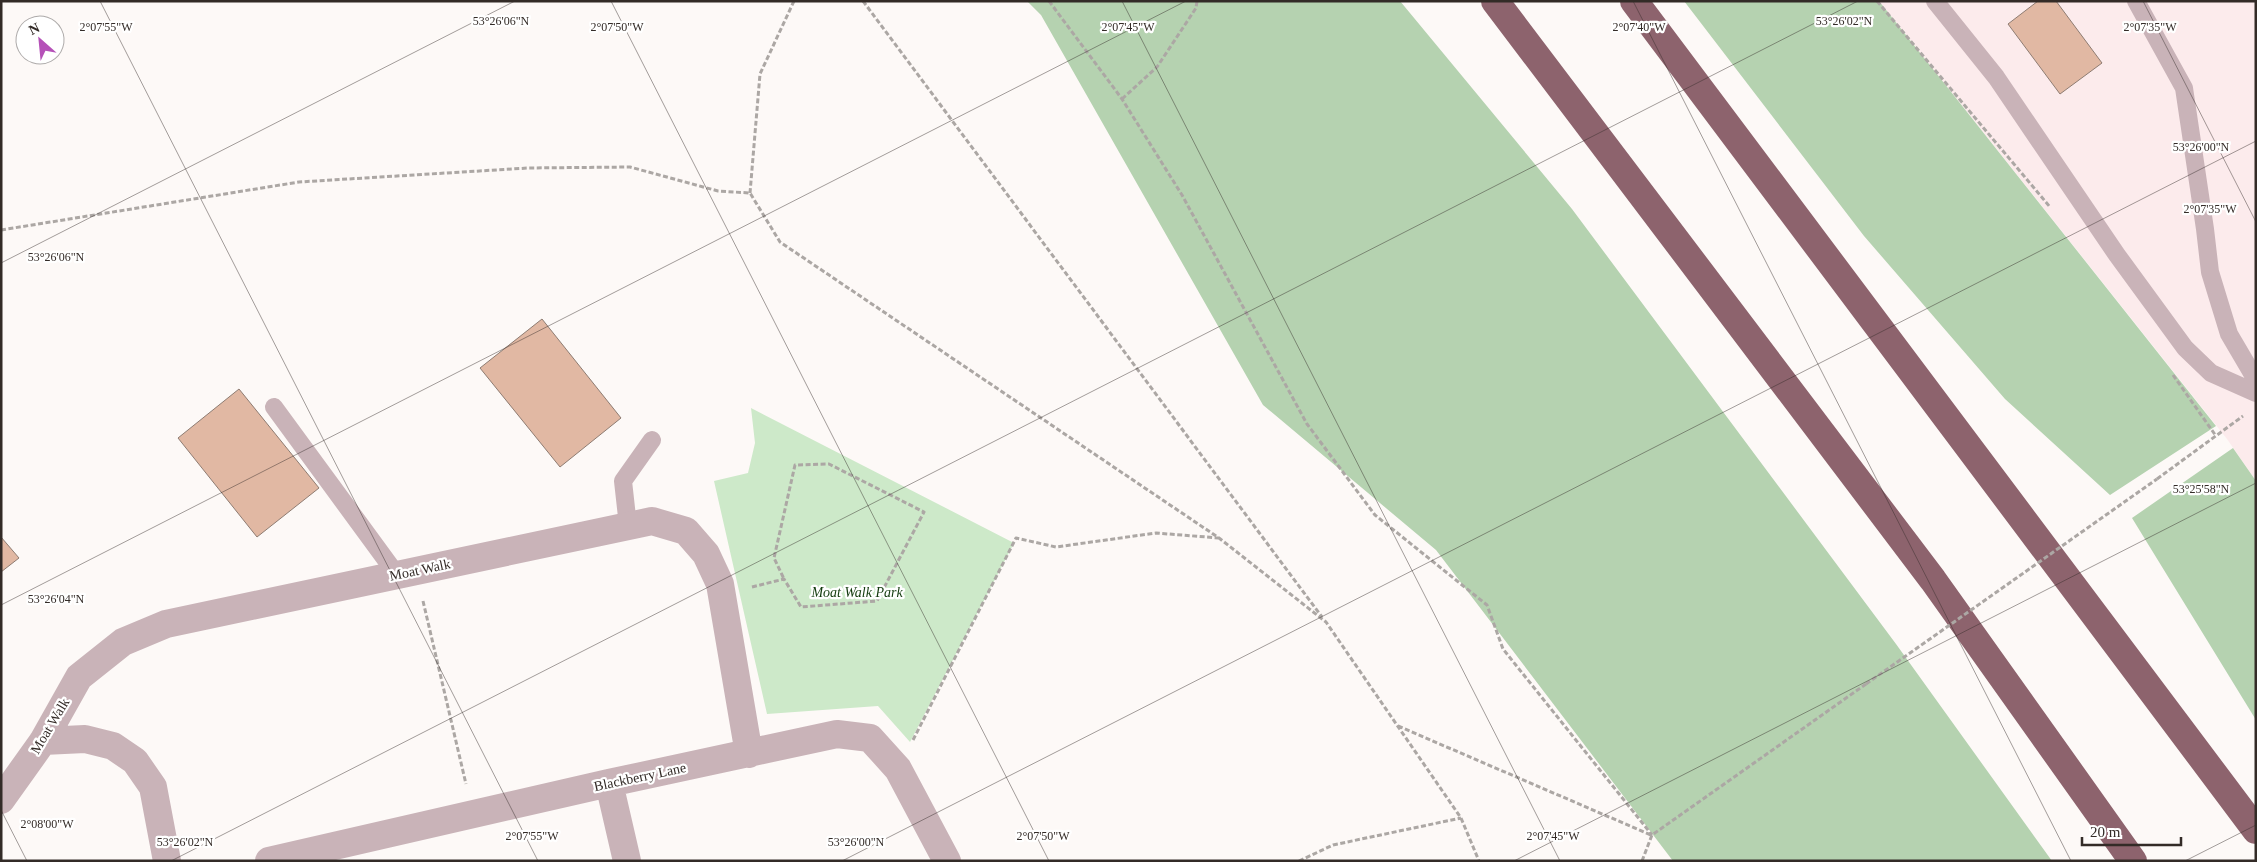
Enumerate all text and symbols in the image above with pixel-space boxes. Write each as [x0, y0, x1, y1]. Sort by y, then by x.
text: 53°26'06"N [473, 14, 530, 28]
text: 53°26'02"N [1816, 14, 1873, 28]
north arrow [15, 15, 65, 65]
text: N [26, 20, 42, 38]
text: 2°07'55"W [79, 20, 133, 34]
text: 2°07'50"W [590, 20, 644, 34]
text: 2°07'45"W [1101, 20, 1155, 34]
text: 2°07'40"W [1612, 20, 1666, 34]
text: 2°07'35"W [2123, 20, 2177, 34]
text: 53°26'00"N [2173, 140, 2230, 154]
text: 2°07'35"W [2183, 202, 2237, 216]
text: 53°26'06"N [28, 250, 85, 264]
text: 53°25'58"N [2173, 482, 2230, 496]
street label: Moat Walk [388, 556, 452, 584]
park label: Moat Walk Park [810, 585, 903, 600]
text: 53°26'04"N [28, 592, 85, 606]
street label: Moat Walk [28, 696, 72, 756]
street label: Blackberry Lane [593, 760, 687, 794]
scale bar [2082, 814, 2181, 846]
text: 2°08'00"W [20, 817, 74, 831]
text: 20 m [2090, 824, 2121, 840]
text: 2°07'55"W [505, 829, 559, 843]
text: 2°07'50"W [1016, 829, 1070, 843]
text: 2°07'45"W [1526, 829, 1580, 843]
text: 53°26'02"N [157, 835, 214, 849]
text: 53°26'00"N [828, 835, 885, 849]

